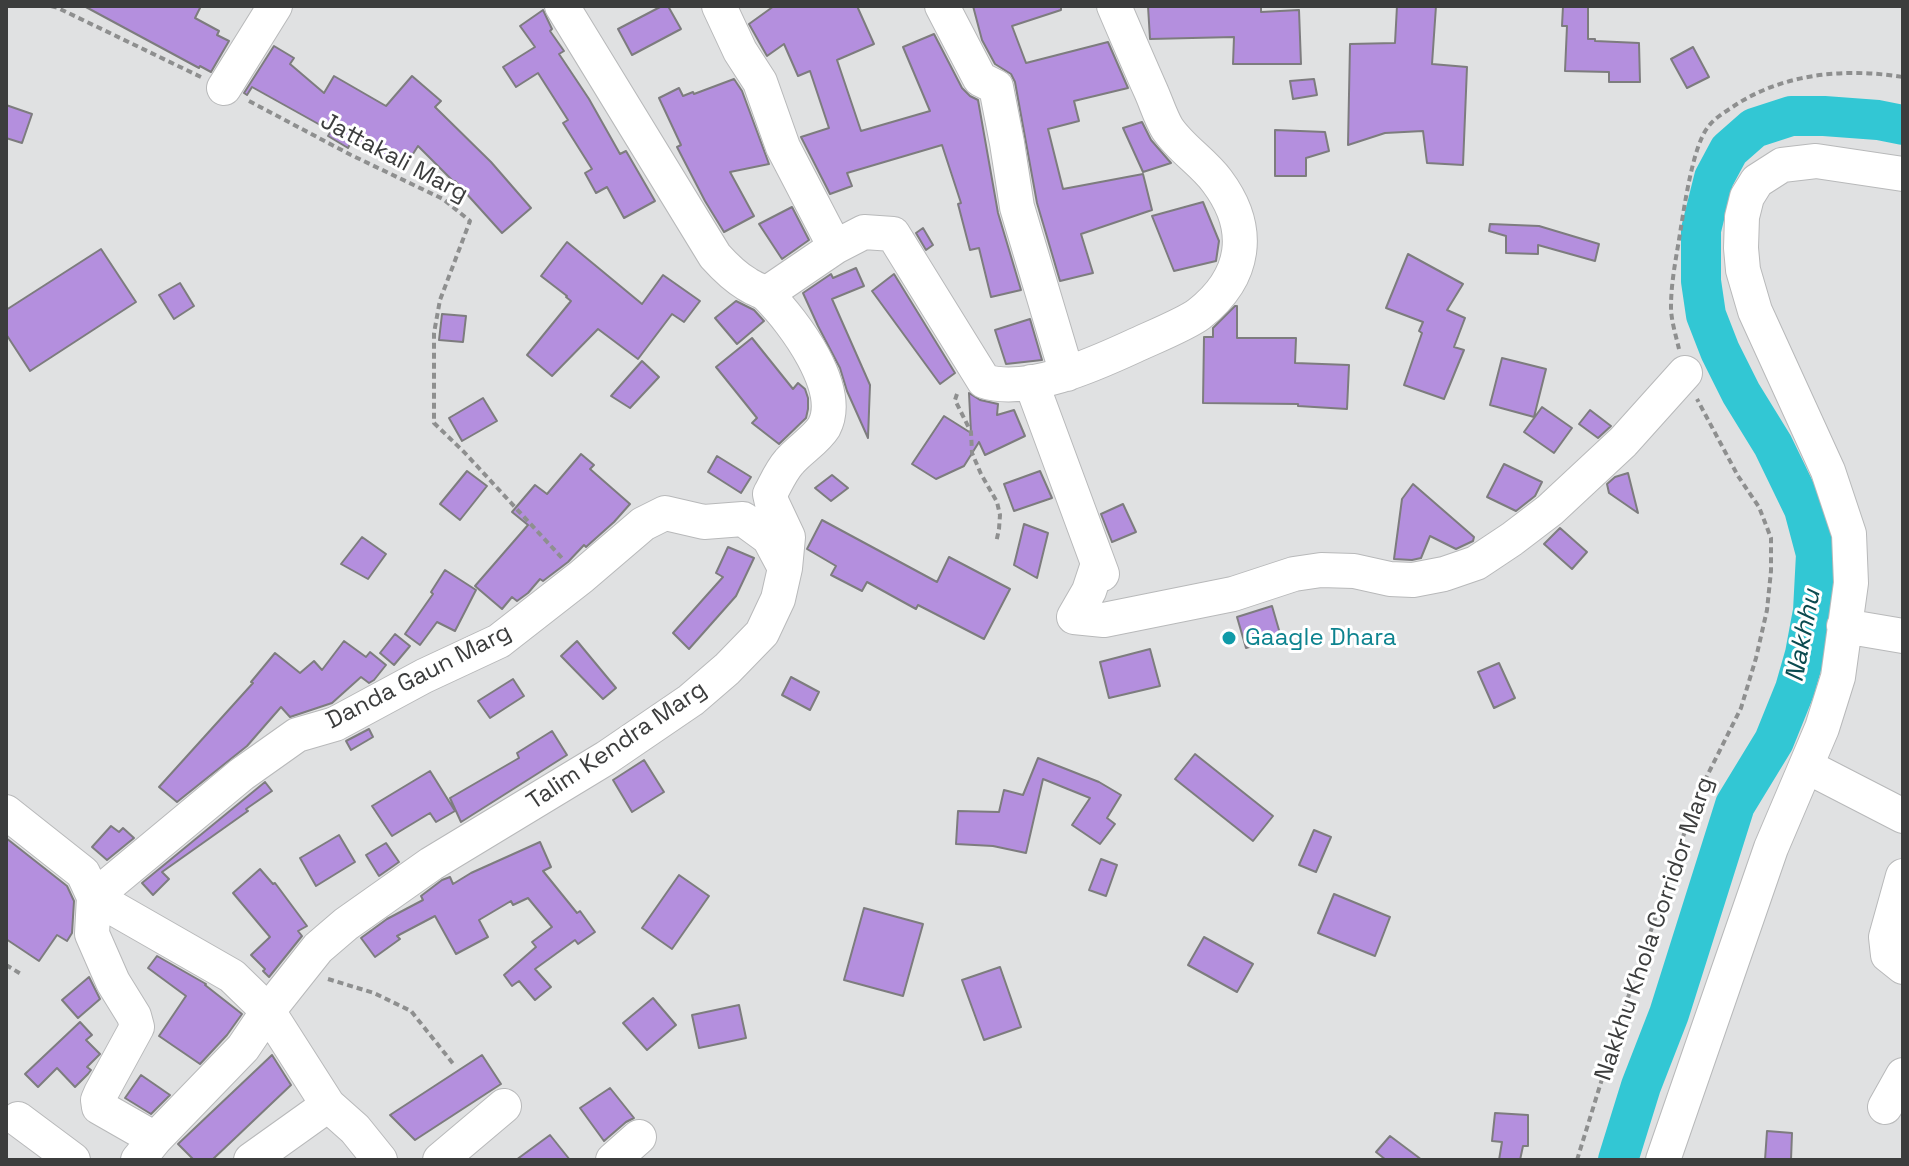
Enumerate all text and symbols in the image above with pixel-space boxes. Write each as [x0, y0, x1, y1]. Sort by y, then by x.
street label: Jattakali Marg [315, 107, 473, 209]
water label: Nakhhu [1780, 587, 1828, 685]
street label: Danda Gaun Marg [322, 618, 516, 736]
place label: Gaagle Dhara [1245, 624, 1397, 652]
marker: Gaagle Dhara [1220, 629, 1238, 647]
street label: Talim Kendra Marg [522, 675, 712, 817]
street label: Nakkhu Khola Corridor Marg [1589, 773, 1721, 1085]

